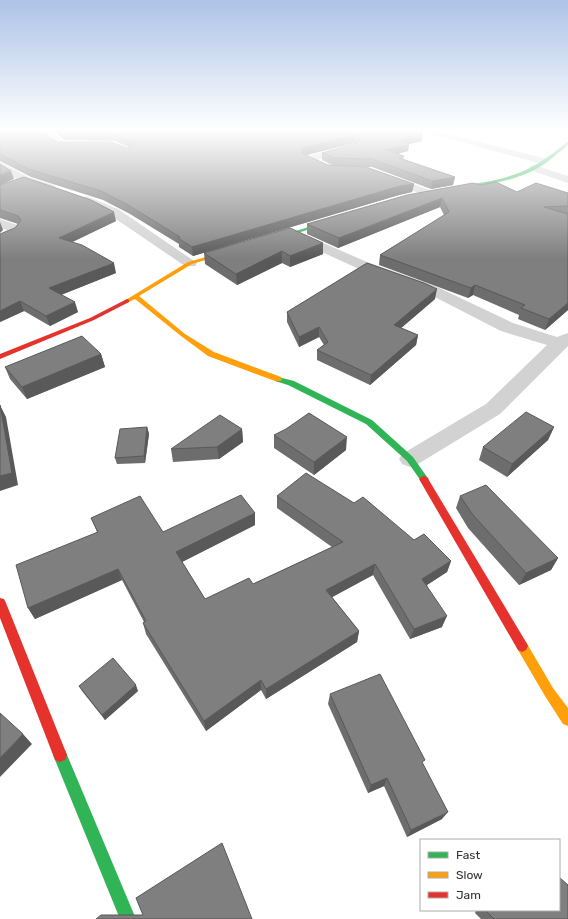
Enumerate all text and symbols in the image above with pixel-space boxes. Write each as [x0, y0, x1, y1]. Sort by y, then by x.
legend [420, 839, 560, 911]
text: Fast [456, 848, 480, 862]
text: Slow [456, 868, 483, 882]
text: Jam [456, 888, 481, 902]

